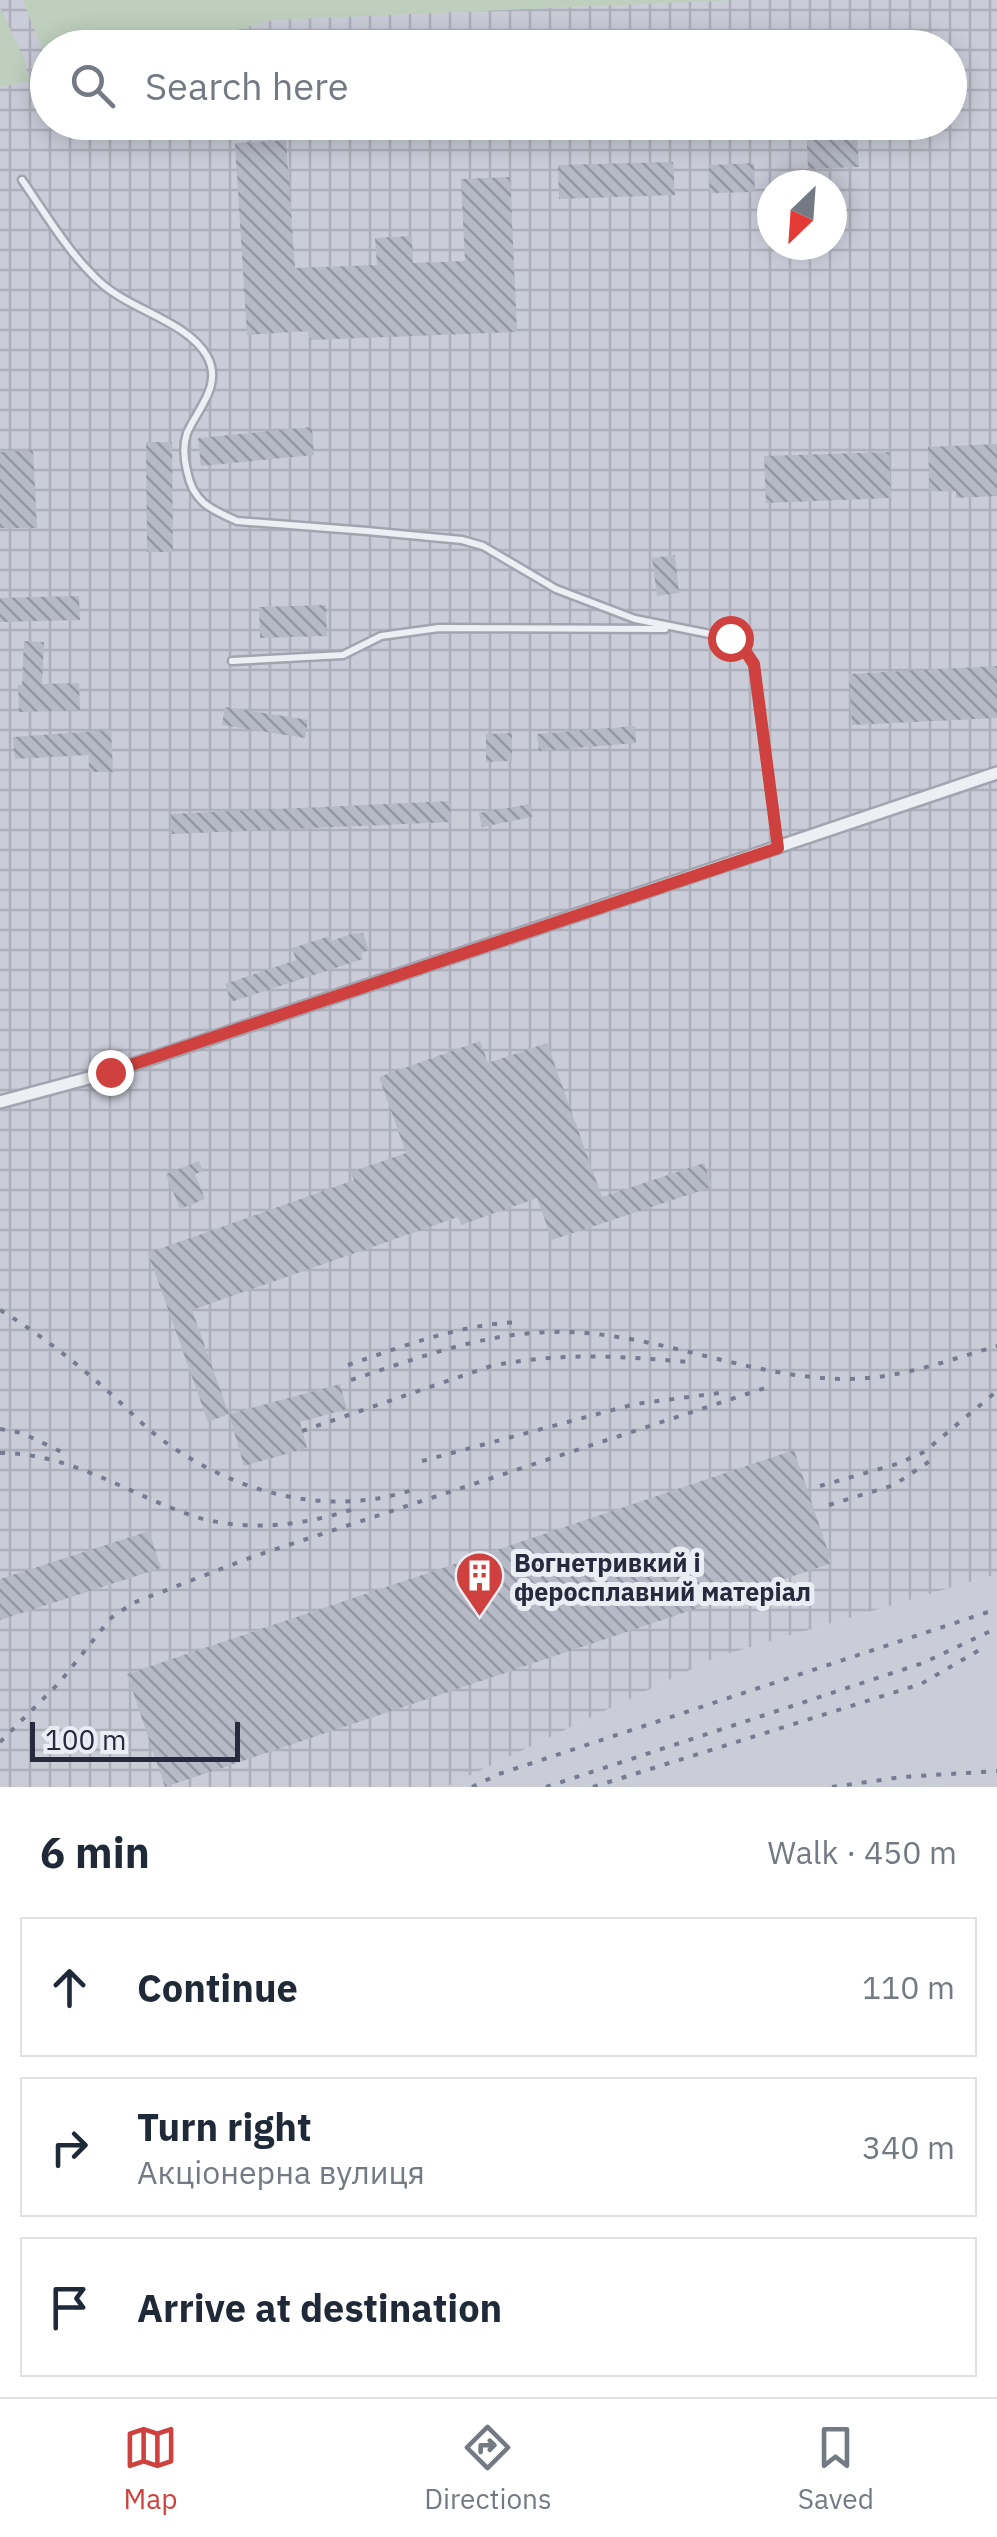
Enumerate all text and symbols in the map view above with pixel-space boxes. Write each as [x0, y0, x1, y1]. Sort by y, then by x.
search box [30, 30, 967, 140]
icon: search [65, 58, 120, 113]
text: Search here [145, 61, 349, 110]
north arrow [757, 170, 847, 260]
route start [708, 616, 754, 662]
route end [88, 1050, 134, 1096]
place label: Вогнетривкий і феросплавний матеріал [514, 1546, 811, 1608]
building icon: Вогнетривкий і феросплавний матеріал [453, 1550, 505, 1618]
scale bar [30, 1717, 240, 1762]
text: 100 m [45, 1721, 126, 1758]
text: 6 min [40, 1825, 150, 1880]
text: Walk · 450 m [768, 1831, 957, 1873]
icon: ahead [42, 1960, 97, 2015]
text: Continue [137, 1963, 298, 2012]
text: 110 m [862, 1966, 955, 2008]
text: Turn right [137, 2102, 312, 2151]
icon: right [42, 2120, 97, 2175]
text: 340 m [862, 2126, 955, 2168]
text: Акціонерна вулиця [137, 2151, 425, 2193]
icon: arrive [42, 2280, 97, 2335]
text: Arrive at destination [137, 2283, 502, 2332]
tab: Map [123, 2420, 178, 2517]
tab: Directions [424, 2420, 552, 2517]
tab: Saved [798, 2420, 874, 2517]

